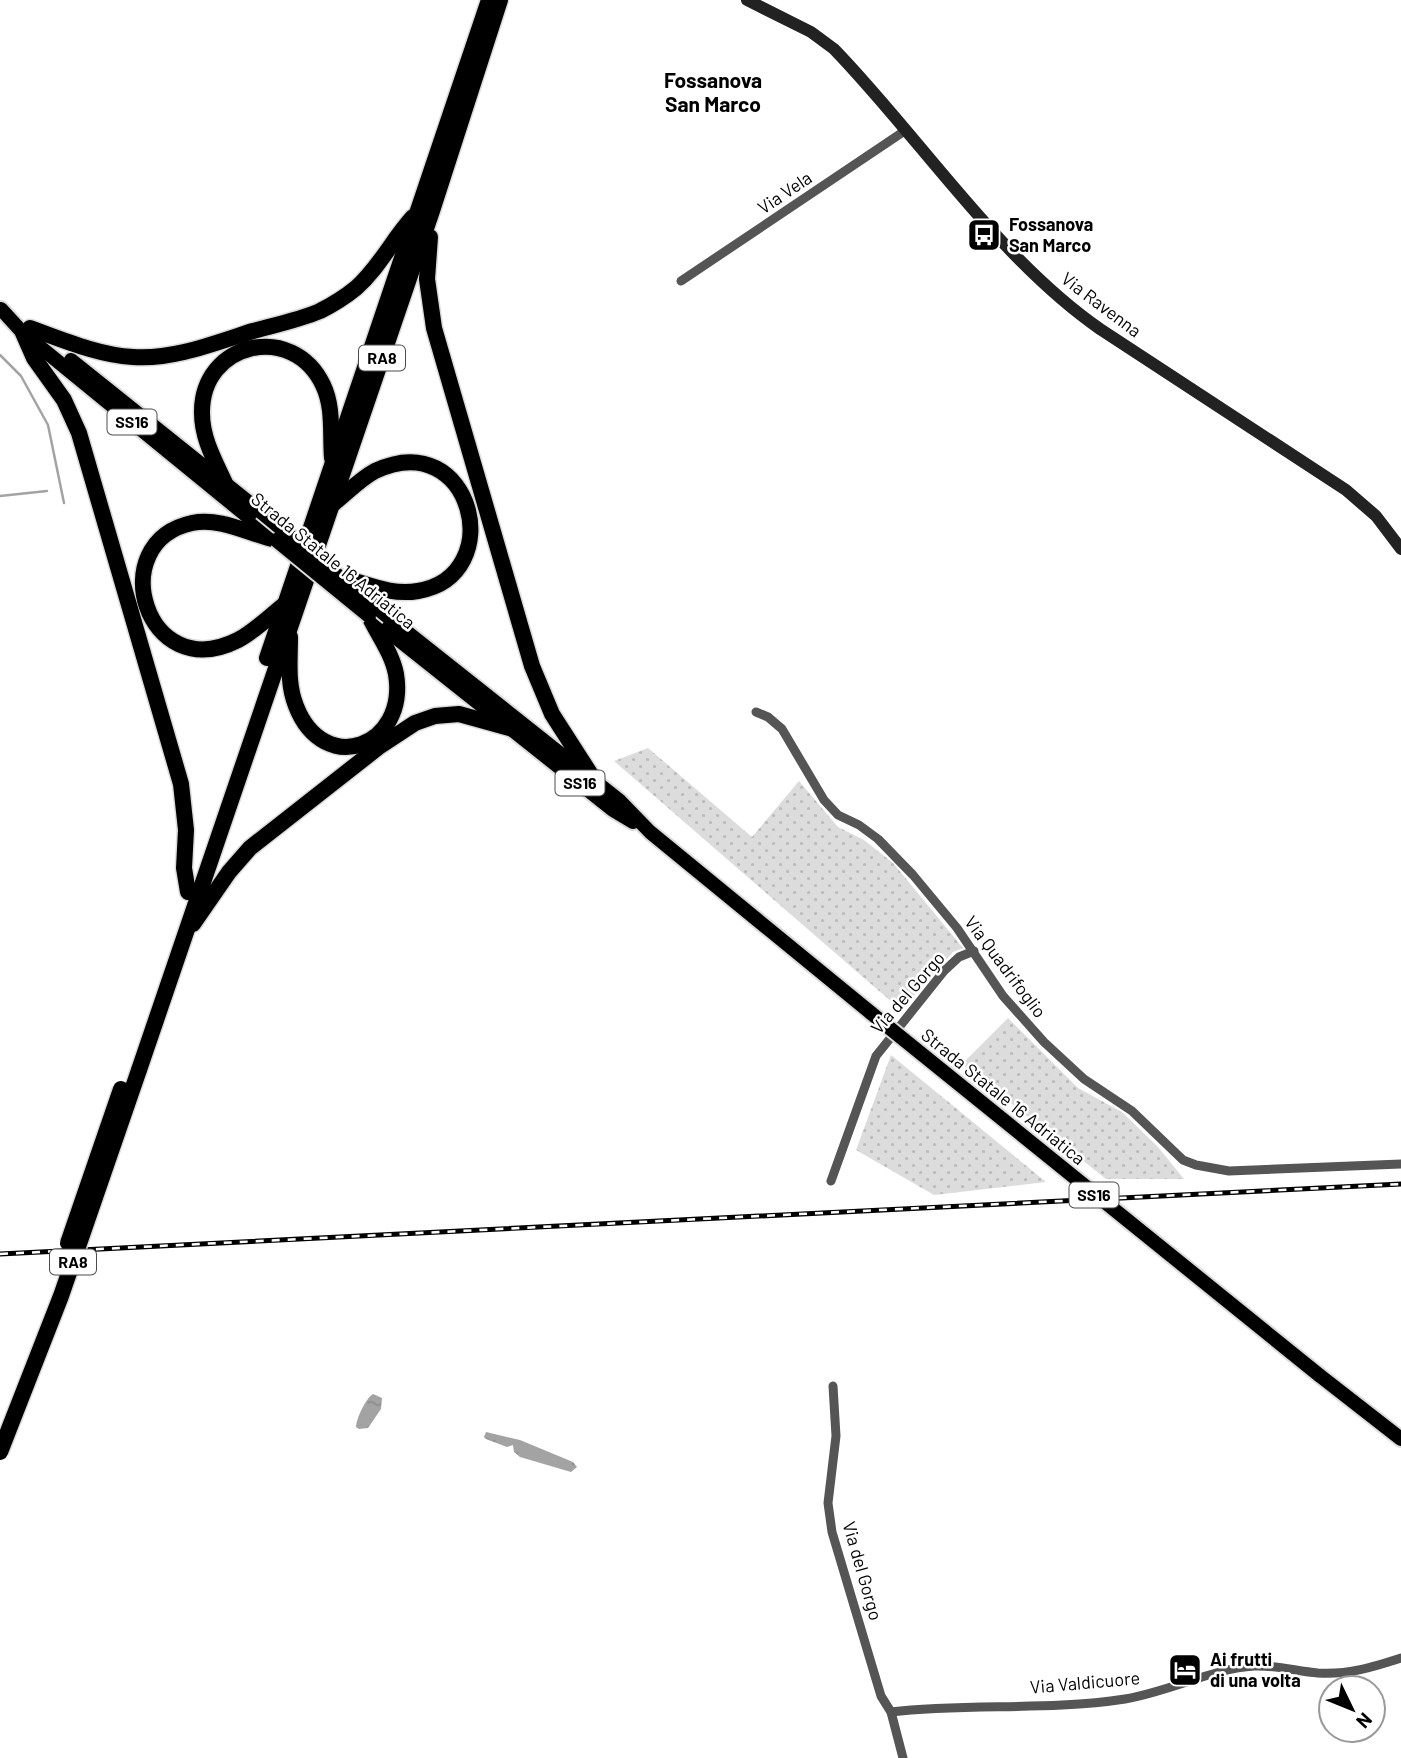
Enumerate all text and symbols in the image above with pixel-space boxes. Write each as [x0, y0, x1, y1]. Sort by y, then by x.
district label: Fossanova San Marco [664, 67, 762, 116]
street label: Via Vela [753, 166, 816, 218]
place label: Fossanova San Marco [1009, 213, 1093, 256]
bus stop icon: Fossanova San Marco [965, 216, 1003, 254]
street label: Via Ravenna [1057, 267, 1146, 341]
road number: RA8 [359, 346, 405, 370]
road number: SS16 [108, 410, 156, 434]
street label: Strada Statale 16 Adriatica [247, 487, 420, 633]
road number: SS16 [556, 770, 604, 796]
street label: Via Quadrifoglio [960, 911, 1051, 1022]
street label: Via del Gorgo [866, 947, 949, 1038]
street label: Strada Statale 16 Adriatica [917, 1023, 1090, 1169]
road number: SS16 [1070, 1182, 1118, 1208]
road number: RA8 [50, 1250, 96, 1274]
street label: Via del Gorgo [838, 1519, 888, 1623]
place label: Ai frutti di una volta [1210, 1648, 1301, 1691]
hotel icon: Ai frutti di una volta [1166, 1651, 1204, 1689]
street label: Via Valdicuore [1029, 1666, 1141, 1698]
north arrow [1317, 1674, 1387, 1744]
text: N [1352, 1708, 1378, 1733]

